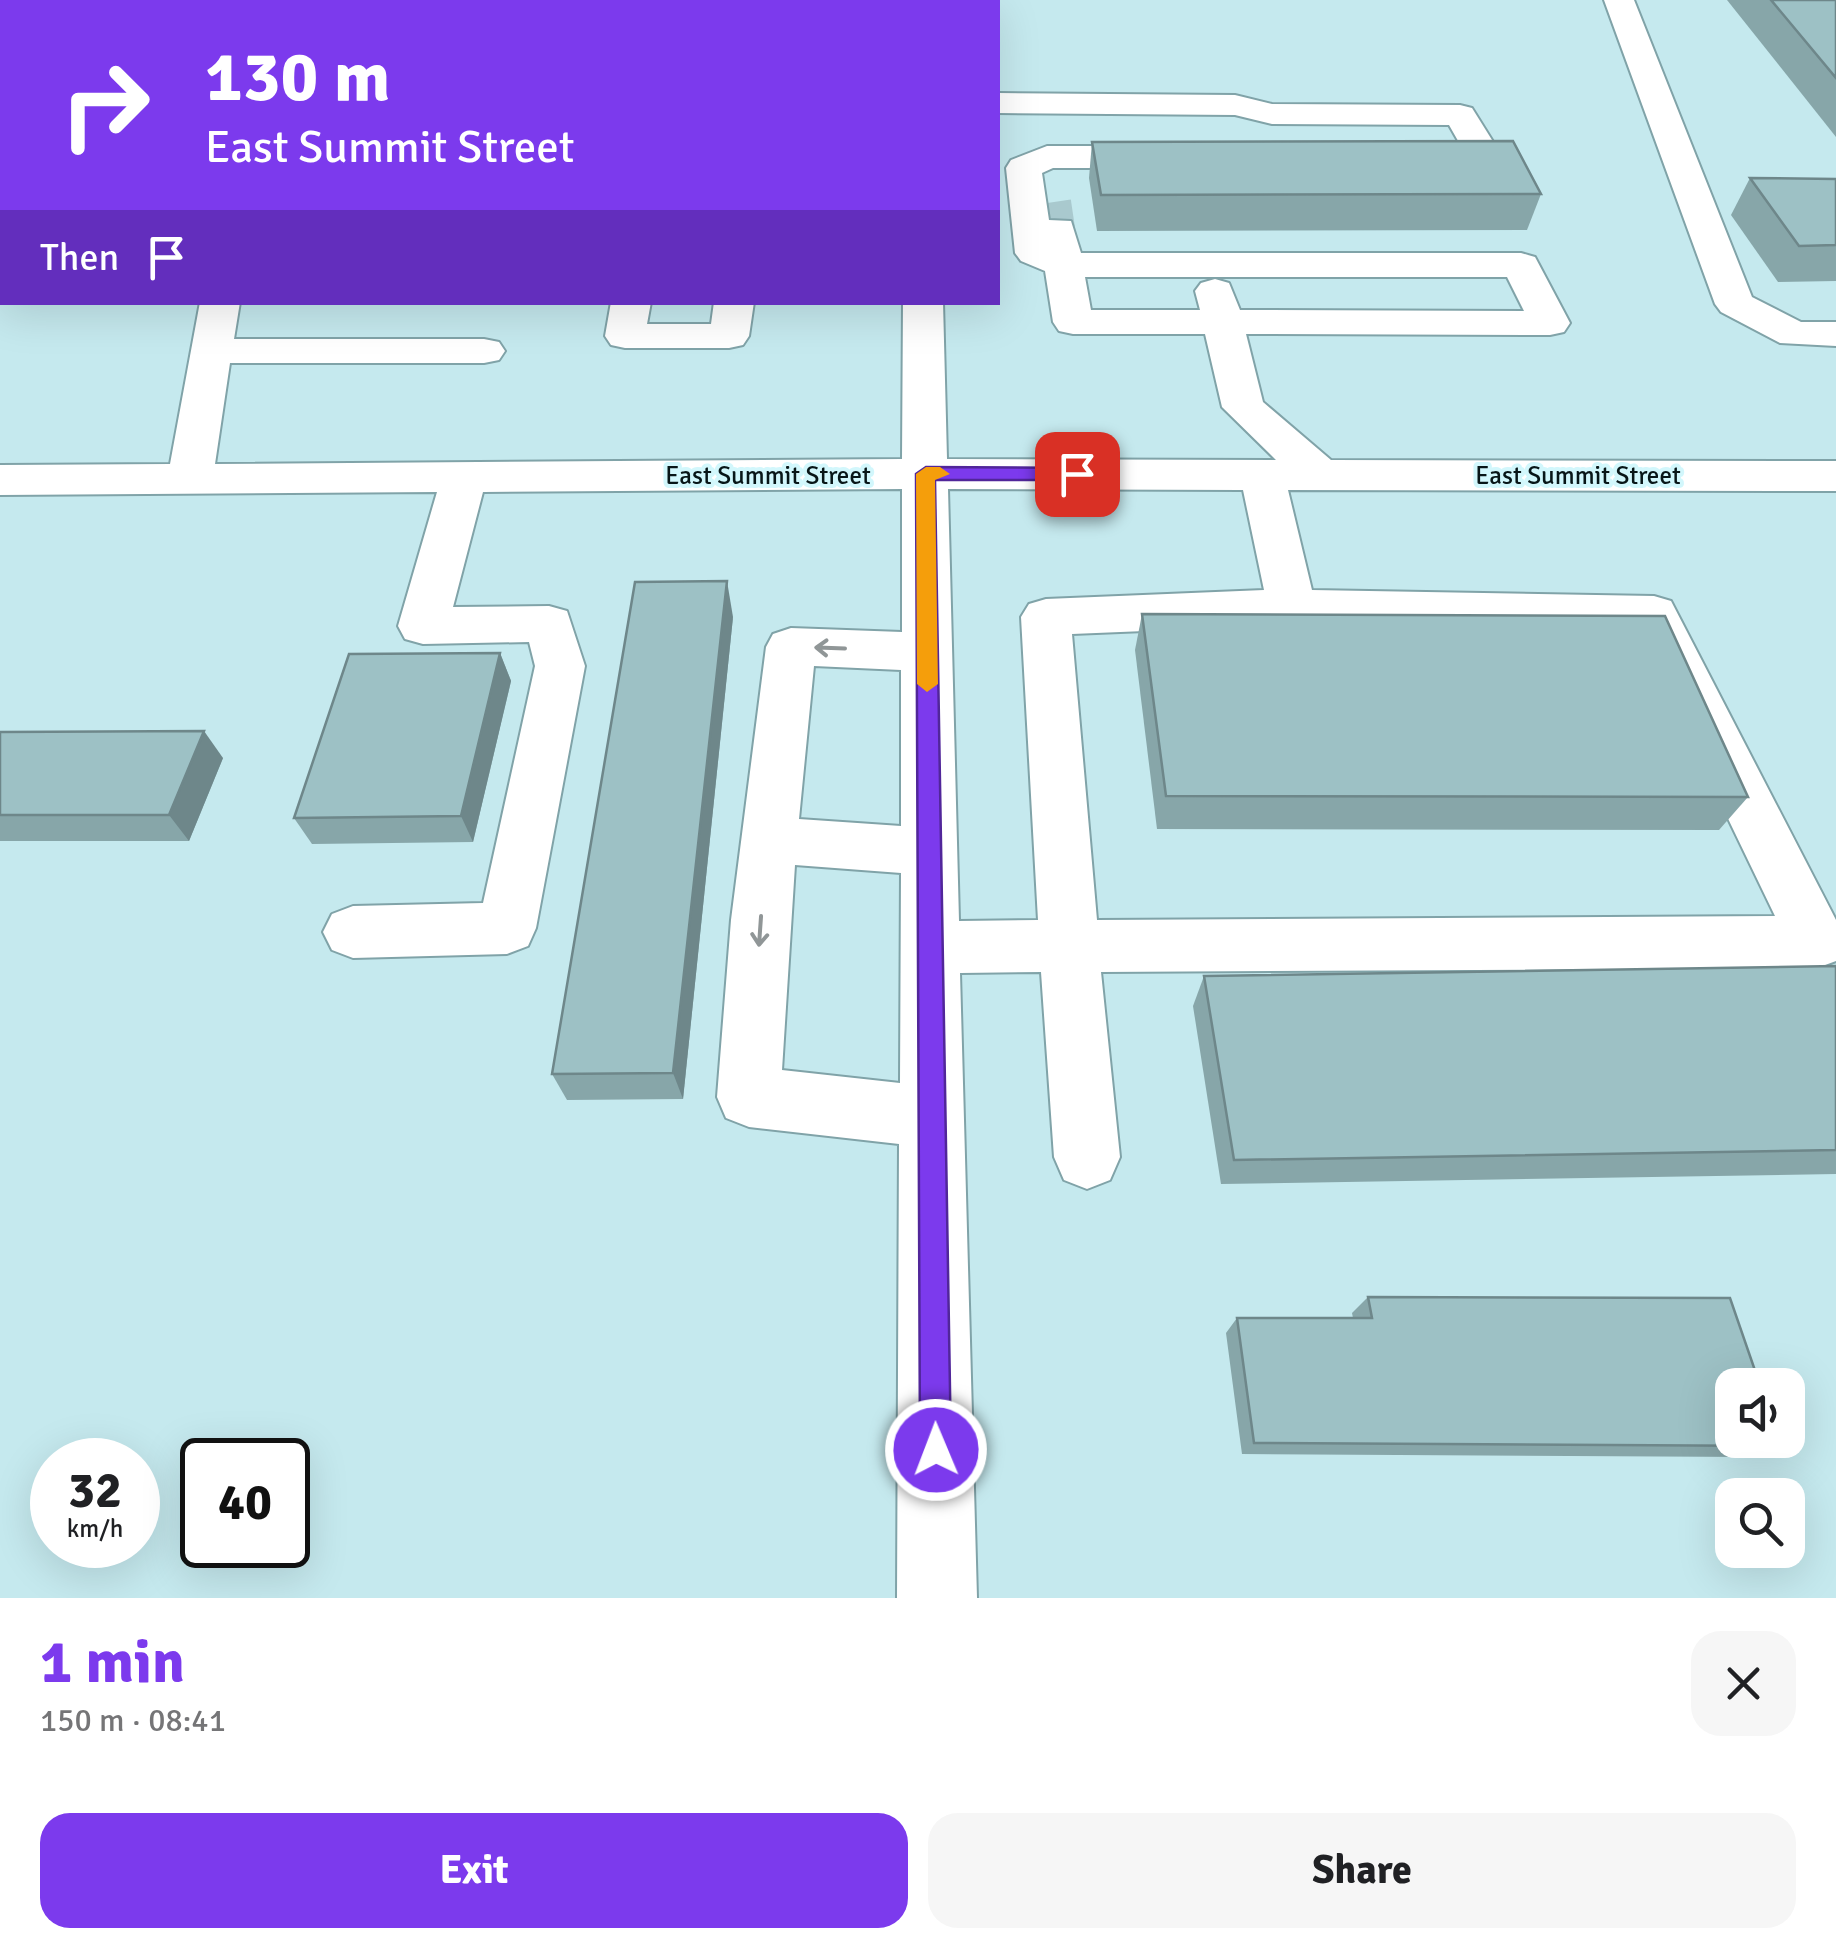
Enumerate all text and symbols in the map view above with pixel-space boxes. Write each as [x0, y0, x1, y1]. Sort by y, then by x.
text: 130 m [205, 34, 390, 120]
icon: right [40, 40, 170, 170]
text: East Summit Street [205, 120, 575, 175]
icon: arrive [139, 230, 194, 285]
text: Then [40, 234, 119, 281]
pin [1035, 432, 1120, 517]
icon: arrive [1050, 447, 1105, 502]
street label: East Summit Street [665, 460, 871, 491]
street label: East Summit Street [1475, 460, 1681, 491]
one-way arrow [814, 639, 846, 658]
one-way arrow [750, 914, 769, 946]
map controls [1715, 1368, 1805, 1568]
button: sound [1715, 1368, 1805, 1458]
position arrow [884, 1398, 988, 1502]
speed limit sign: 40 [180, 1438, 310, 1568]
text: 32 [68, 1460, 122, 1522]
button: search [1715, 1478, 1805, 1568]
text: km/h [67, 1513, 123, 1544]
text: 1 min [40, 1626, 185, 1700]
button: close [1691, 1631, 1796, 1736]
text: 150 m · 08:41 [40, 1701, 226, 1740]
button: Exit [40, 1813, 908, 1928]
button: Share [928, 1813, 1796, 1928]

